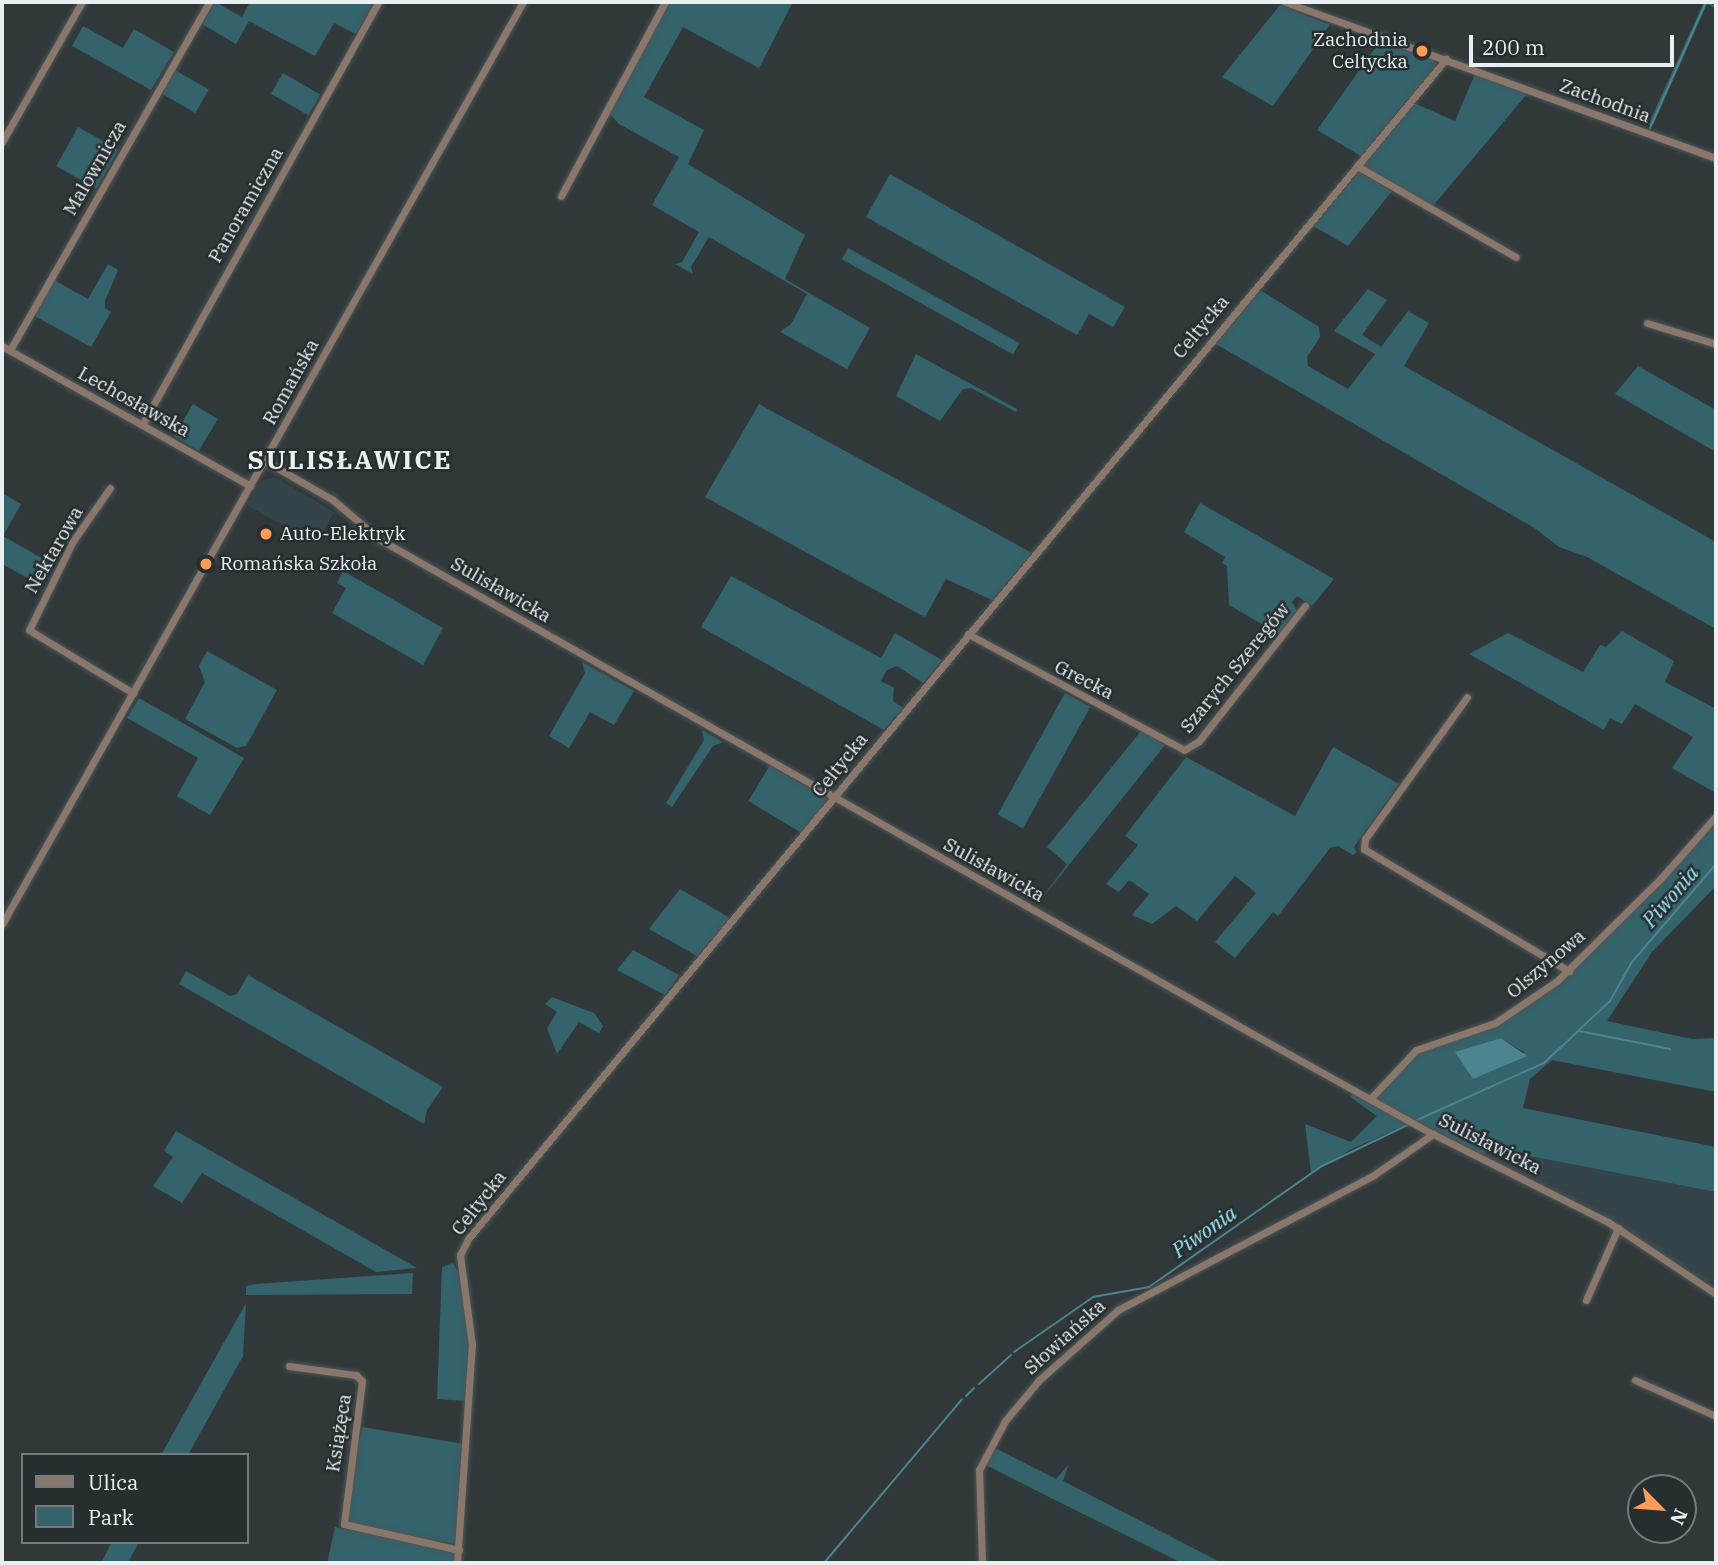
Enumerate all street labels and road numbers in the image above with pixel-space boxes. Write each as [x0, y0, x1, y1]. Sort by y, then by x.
street label: Zachodnia [1556, 74, 1654, 128]
street label: Malownicza [59, 116, 131, 220]
street label: Panoramiczna [204, 143, 288, 267]
street label: Celtycka [1168, 291, 1234, 363]
street label: Romańska [258, 335, 324, 429]
street label: Lechosławska [74, 362, 194, 442]
street label: Nektarowa [20, 502, 88, 598]
street label: Sulisławicka [447, 552, 555, 628]
street label: Szarych Szeregów [1176, 598, 1294, 738]
street label: Grecka [1051, 655, 1117, 705]
street label: Celtycka [807, 728, 873, 802]
street label: Sulisławicka [940, 833, 1048, 907]
street label: Olszynowa [1502, 925, 1590, 1003]
street label: Sulisławicka [1435, 1108, 1545, 1180]
street label: Celtycka [447, 1166, 511, 1240]
street label: Słowiańska [1020, 1295, 1110, 1379]
street label: Książęca [322, 1392, 356, 1474]

